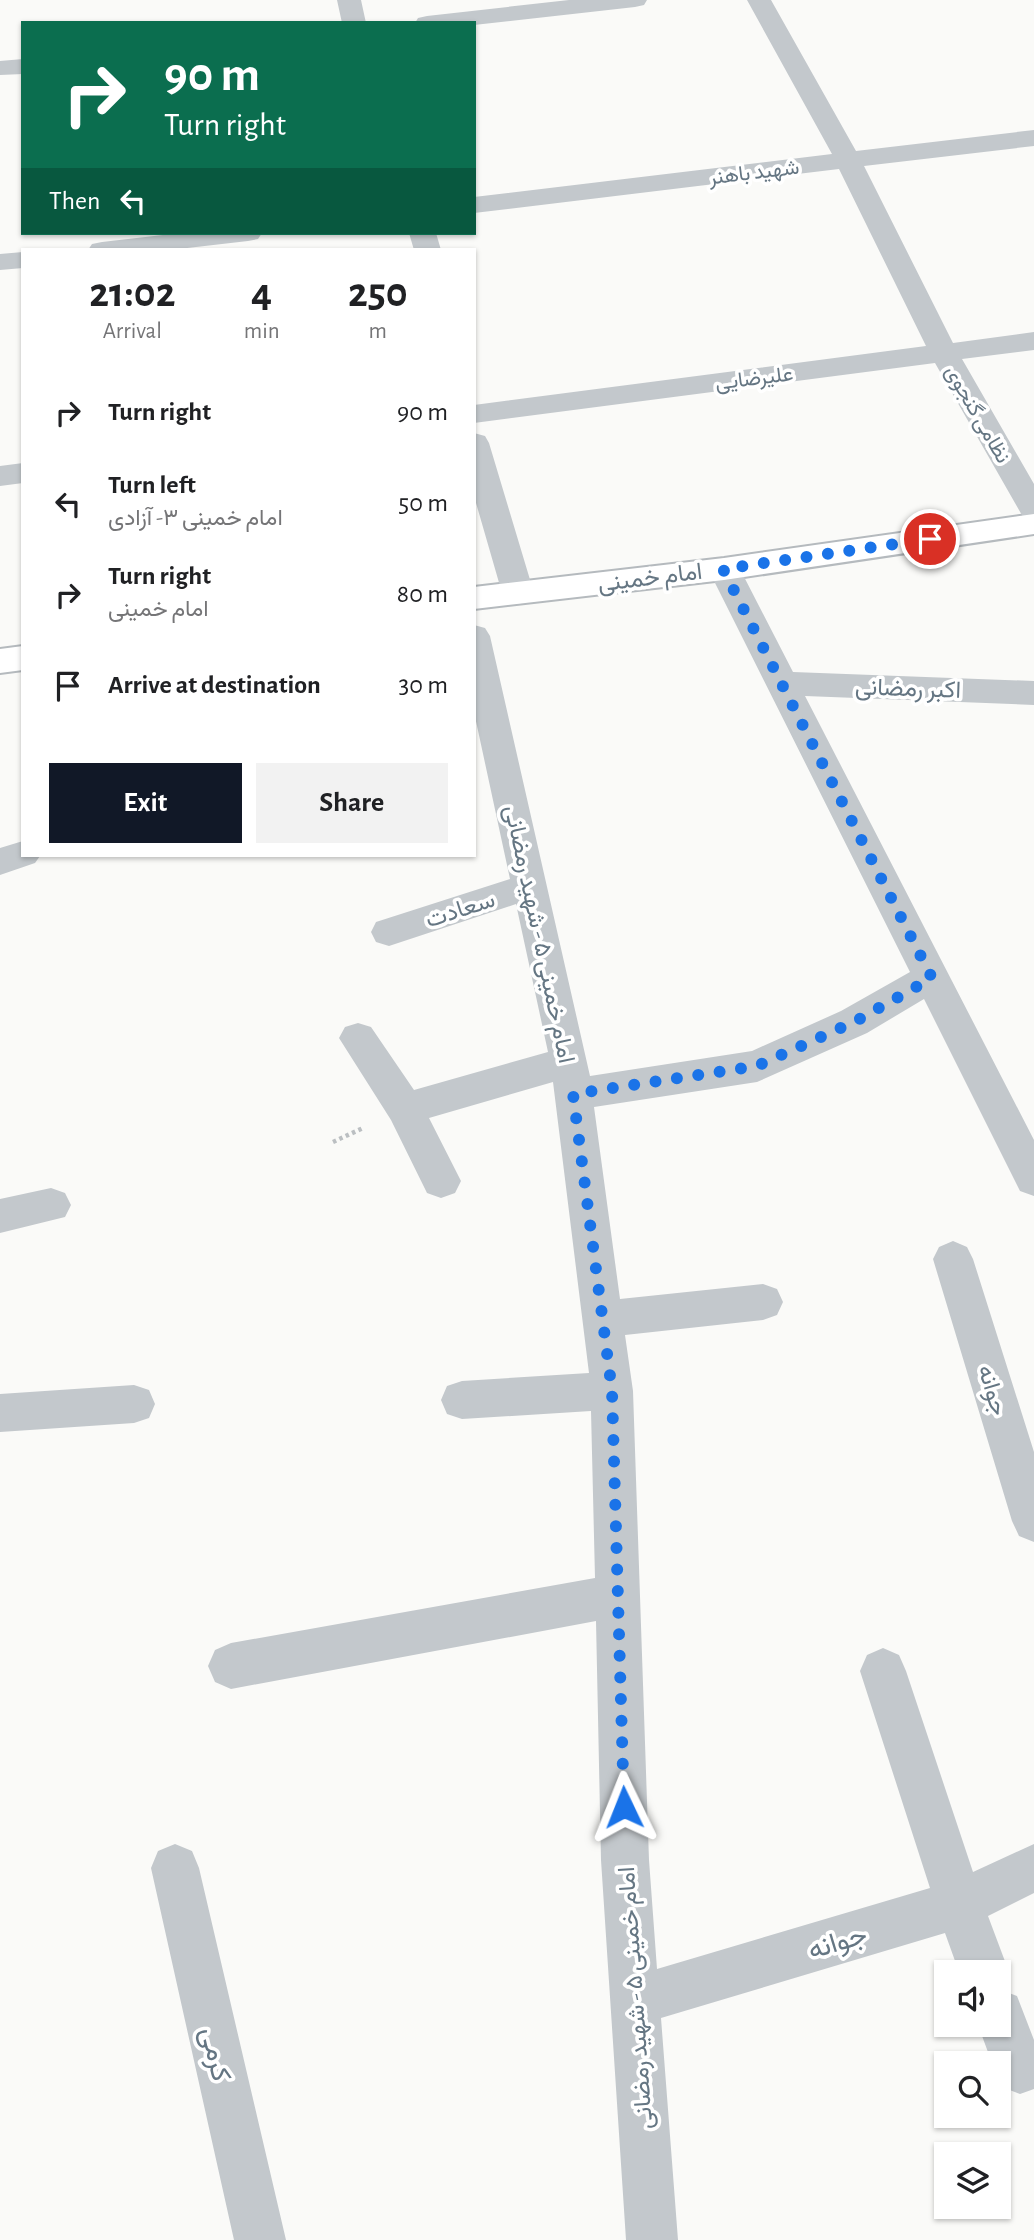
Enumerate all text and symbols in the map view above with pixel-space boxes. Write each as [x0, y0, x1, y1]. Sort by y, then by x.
icon: right [49, 49, 140, 140]
text: 90 m [164, 51, 260, 100]
text: Turn right [164, 109, 286, 141]
street label: شهید باهنر [707, 157, 801, 191]
icon: left [114, 182, 152, 220]
text: Then [49, 188, 100, 214]
text: 21:02 [89, 272, 175, 314]
text: 4 [251, 272, 272, 314]
text: 250 [348, 272, 408, 314]
text: Arrival [103, 320, 162, 343]
text: min [244, 320, 280, 343]
text: m [369, 320, 387, 343]
street label: نظامی گنجوی [939, 362, 1014, 468]
street label: علیرضایی [714, 363, 795, 396]
icon: right [49, 394, 87, 432]
text: Turn right [108, 399, 211, 425]
text: 90 m [397, 399, 448, 425]
text: Turn left [108, 472, 196, 498]
icon: left [49, 485, 87, 523]
text: 50 m [398, 490, 448, 516]
text: امام خمینی ۳- آزادی [108, 507, 283, 530]
pin [900, 509, 960, 569]
icon: arrive [911, 520, 949, 558]
street label: امام خمینی [597, 560, 704, 599]
text: Turn right [108, 563, 211, 589]
icon: right [49, 576, 87, 614]
text: 80 m [397, 581, 448, 607]
text: امام خمینی [108, 598, 209, 621]
icon: arrive [49, 667, 87, 705]
text: Arrive at destination [108, 672, 321, 698]
text: 30 m [398, 672, 448, 698]
street label: اکبر رمضانی [854, 675, 961, 705]
button: Exit [49, 763, 242, 843]
button: Share [256, 763, 448, 843]
street label: امام خمینی ۵ - شهید رمضانی [497, 803, 578, 1066]
street label: سعادت [423, 888, 498, 932]
street label: جوانه [971, 1362, 1011, 1419]
position arrow [587, 1770, 661, 1844]
street label: امام خمینی ۵ - شهید رمضانی [615, 1866, 660, 2130]
street label: جوانه [805, 1921, 871, 1967]
map controls [934, 1960, 1011, 2219]
button: sound [934, 1960, 1011, 2037]
street label: کرمی [193, 2025, 235, 2085]
button: search [934, 2051, 1011, 2128]
button: layers [934, 2142, 1011, 2219]

